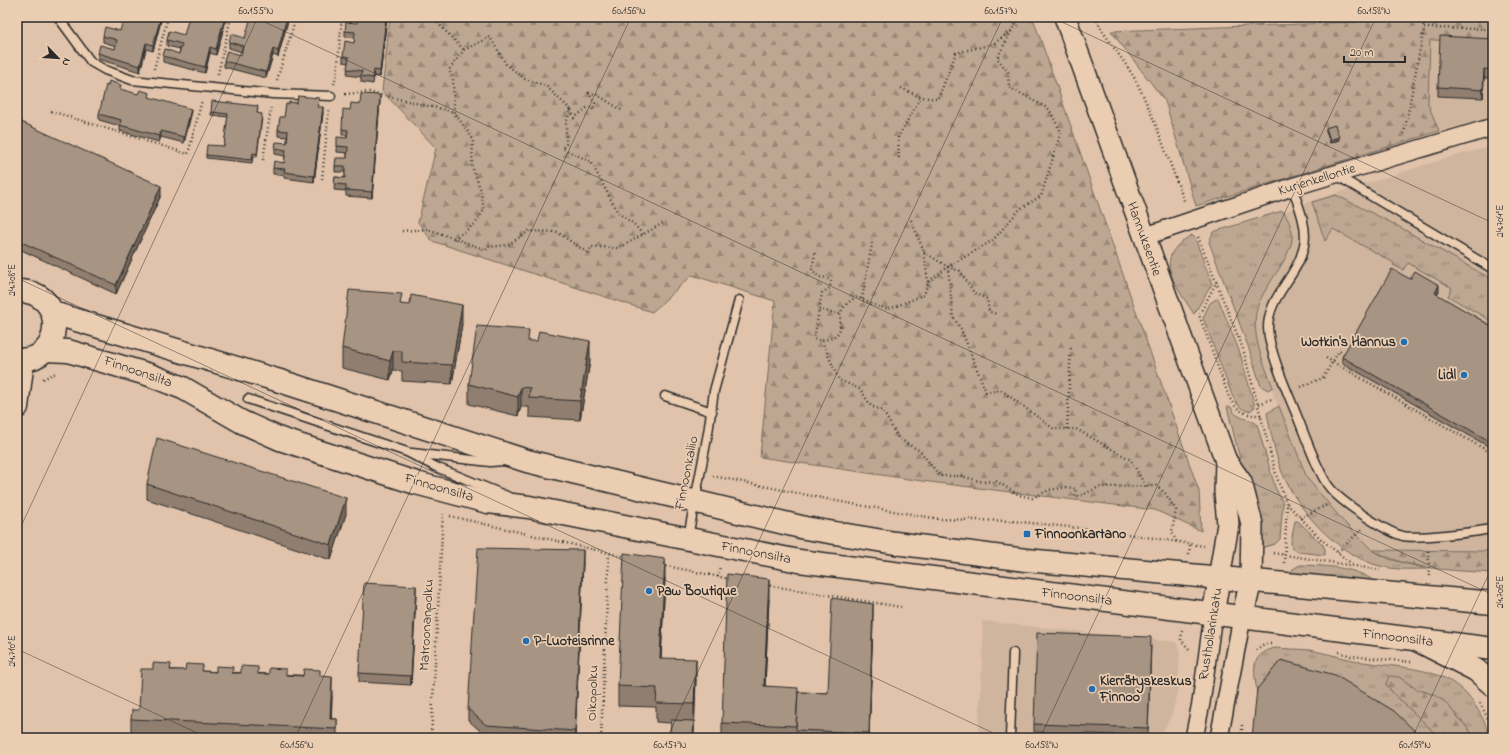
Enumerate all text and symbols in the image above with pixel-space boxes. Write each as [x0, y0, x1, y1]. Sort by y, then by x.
text: 60.155°N [239, 4, 274, 19]
text: 60.156°N [612, 4, 646, 19]
text: 60.157°N [984, 4, 1018, 19]
text: 60.158°N [1358, 4, 1391, 19]
north arrow [38, 38, 78, 78]
scale bar [1344, 38, 1405, 64]
text: 20 m [1350, 44, 1373, 62]
text: N [57, 55, 75, 69]
street label: Kurjenkellontie [1276, 158, 1359, 202]
street label: Hannuksentie [1121, 199, 1167, 280]
text: 24.704°E [1493, 205, 1508, 237]
text: 24.708°E [5, 264, 20, 296]
place label: Wotkin's Hannus [1301, 332, 1396, 353]
marker: Wotkin's Hannus [1399, 337, 1409, 347]
street label: Finnoonsilta [100, 350, 175, 394]
place label: Lidl [1438, 365, 1457, 386]
marker: Lidl [1459, 370, 1469, 380]
street label: Finnoonkallio [669, 434, 704, 513]
street label: Finnoonsilta [401, 468, 476, 508]
place label: Finnoonkartano [1034, 524, 1126, 545]
marker: Finnoonkartano [1022, 529, 1032, 539]
street label: Finnoonsilta [718, 536, 793, 570]
text: 24.706°E [1493, 576, 1508, 608]
street label: Matroonanpolku [414, 579, 440, 671]
place label: Paw Boutique [657, 581, 737, 602]
street label: Finnoonsilta [1039, 582, 1114, 612]
marker: Paw Boutique [644, 586, 654, 596]
street label: Rusthollarinkatu [1193, 586, 1229, 682]
street label: Finnoonsilta [1360, 623, 1435, 653]
place label: P-Luoteisrinne [534, 631, 615, 652]
text: 24.710°E [5, 635, 20, 667]
marker: P-Luoteisrinne [521, 636, 531, 646]
street label: Oikopolku [582, 665, 604, 721]
place label: Kierrätyskeskus Finnoo [1099, 671, 1192, 708]
marker: Kierrätyskeskus Finnoo [1087, 684, 1097, 694]
text: 60.156°N [280, 738, 314, 753]
text: 60.157°N [653, 738, 687, 753]
text: 60.158°N [1026, 738, 1059, 753]
text: 60.159°N [1399, 738, 1431, 753]

